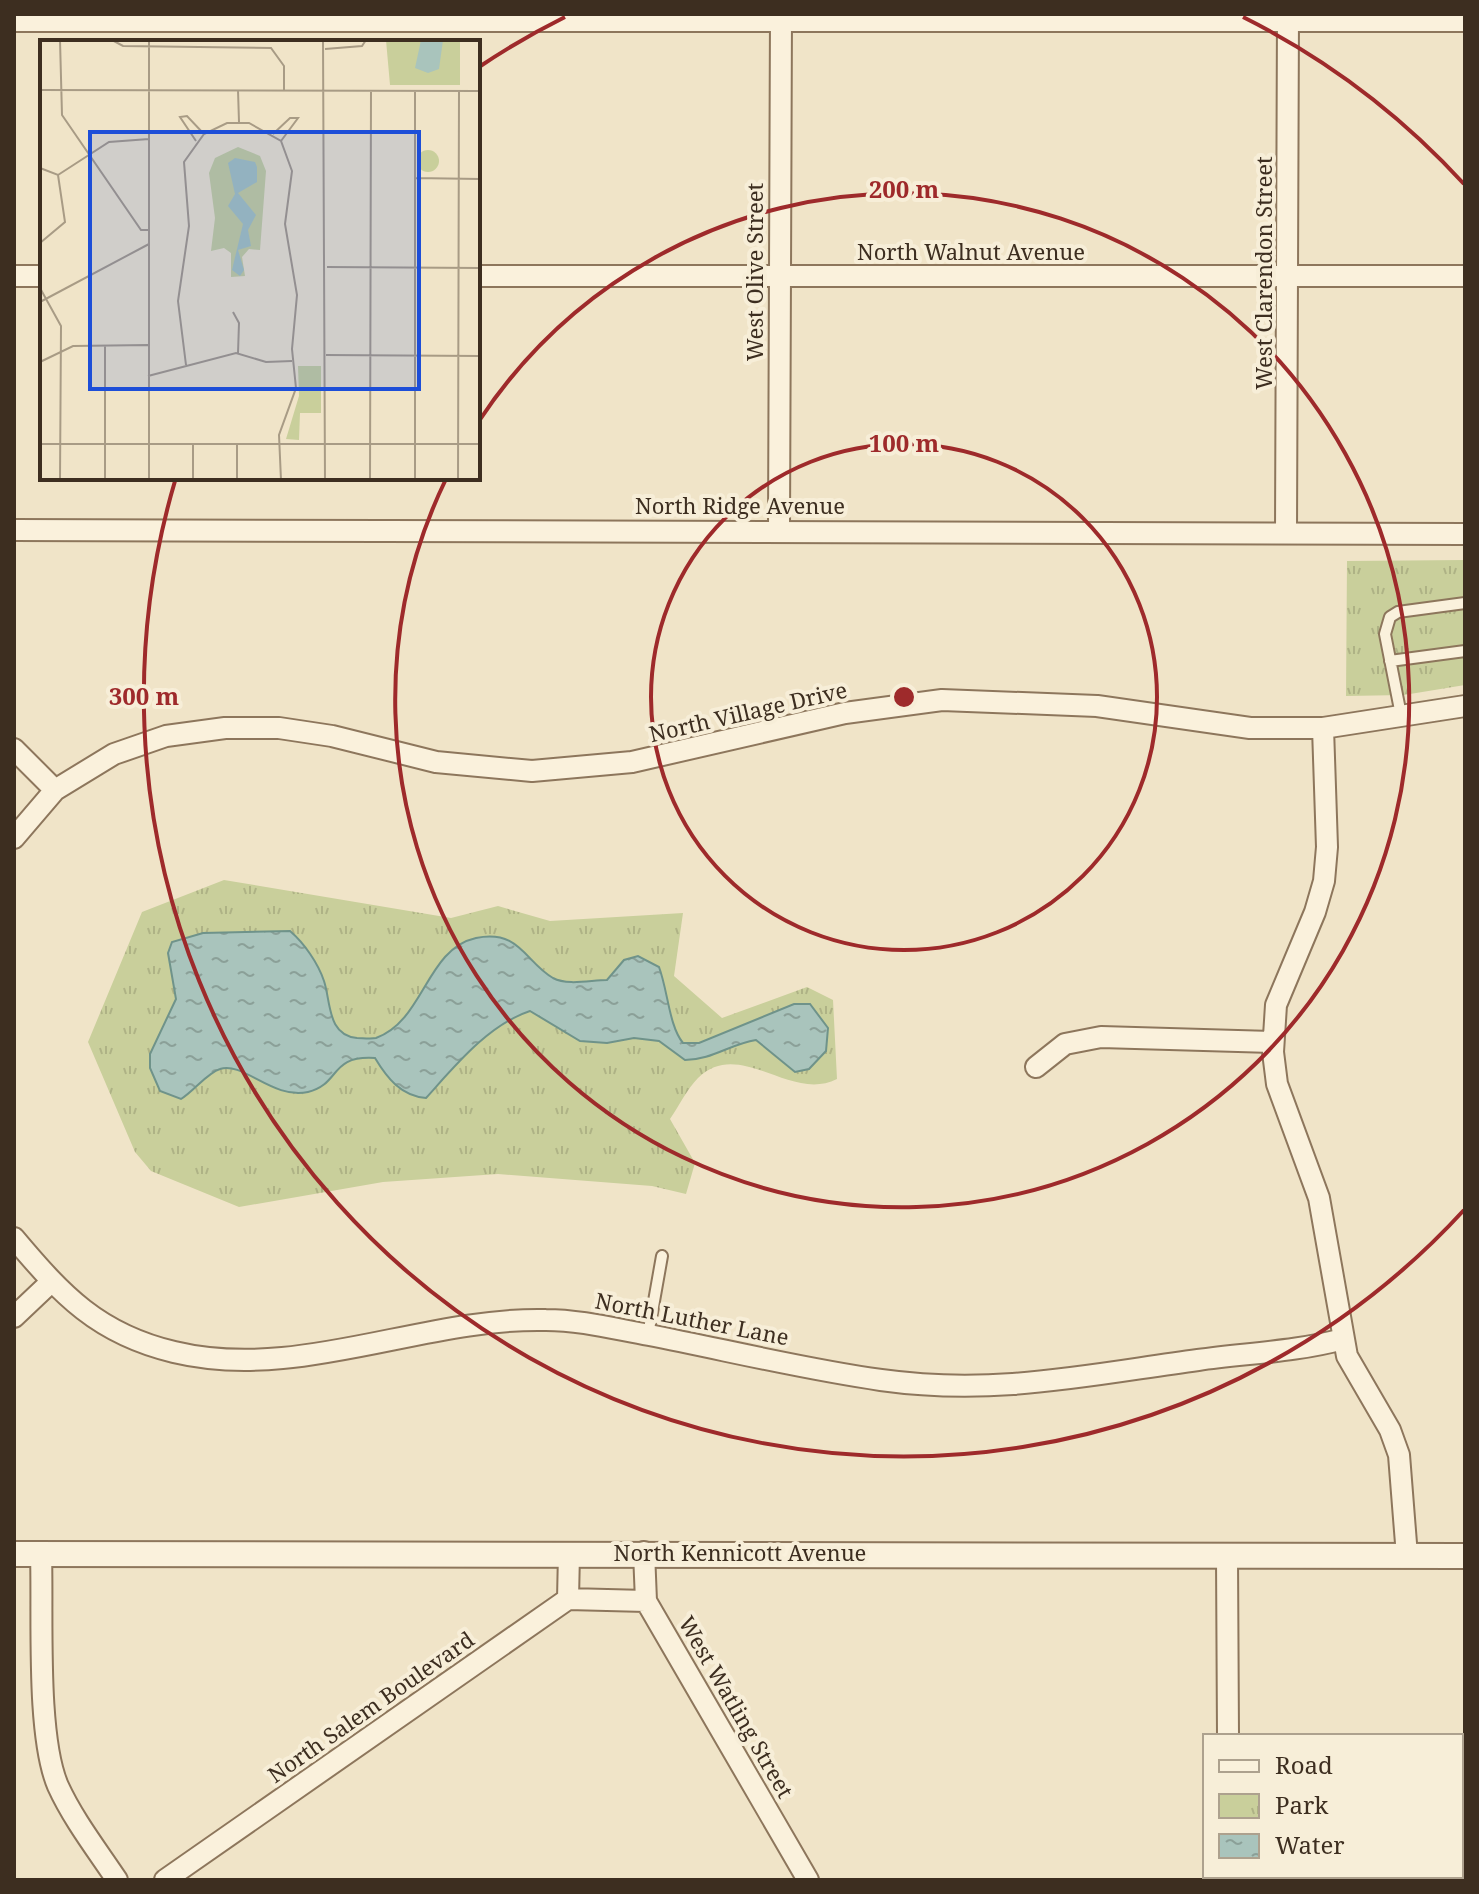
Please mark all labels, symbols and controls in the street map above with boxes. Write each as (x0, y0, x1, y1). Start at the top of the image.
inset map (40, 40, 480, 480)
street label: West Clarendon Street (1248, 156, 1278, 390)
text: 200 m (869, 172, 940, 205)
street label: West Olive Street (739, 182, 769, 361)
street label: North Walnut Avenue (857, 236, 1085, 266)
text: 100 m (869, 426, 940, 459)
street label: North Ridge Avenue (635, 490, 845, 520)
street label: North Village Drive (646, 674, 850, 748)
text: 300 m (109, 679, 180, 712)
centre of rings (890, 683, 918, 711)
street label: North Luther Lane (593, 1285, 792, 1351)
street label: North Kennicott Avenue (614, 1537, 866, 1567)
street label: West Watling Street (673, 1610, 801, 1803)
street label: North Salem Boulevard (261, 1623, 480, 1789)
legend (1203, 1734, 1463, 1878)
text: Road (1275, 1748, 1333, 1781)
text: Park (1275, 1788, 1329, 1821)
text: Water (1275, 1828, 1345, 1861)

